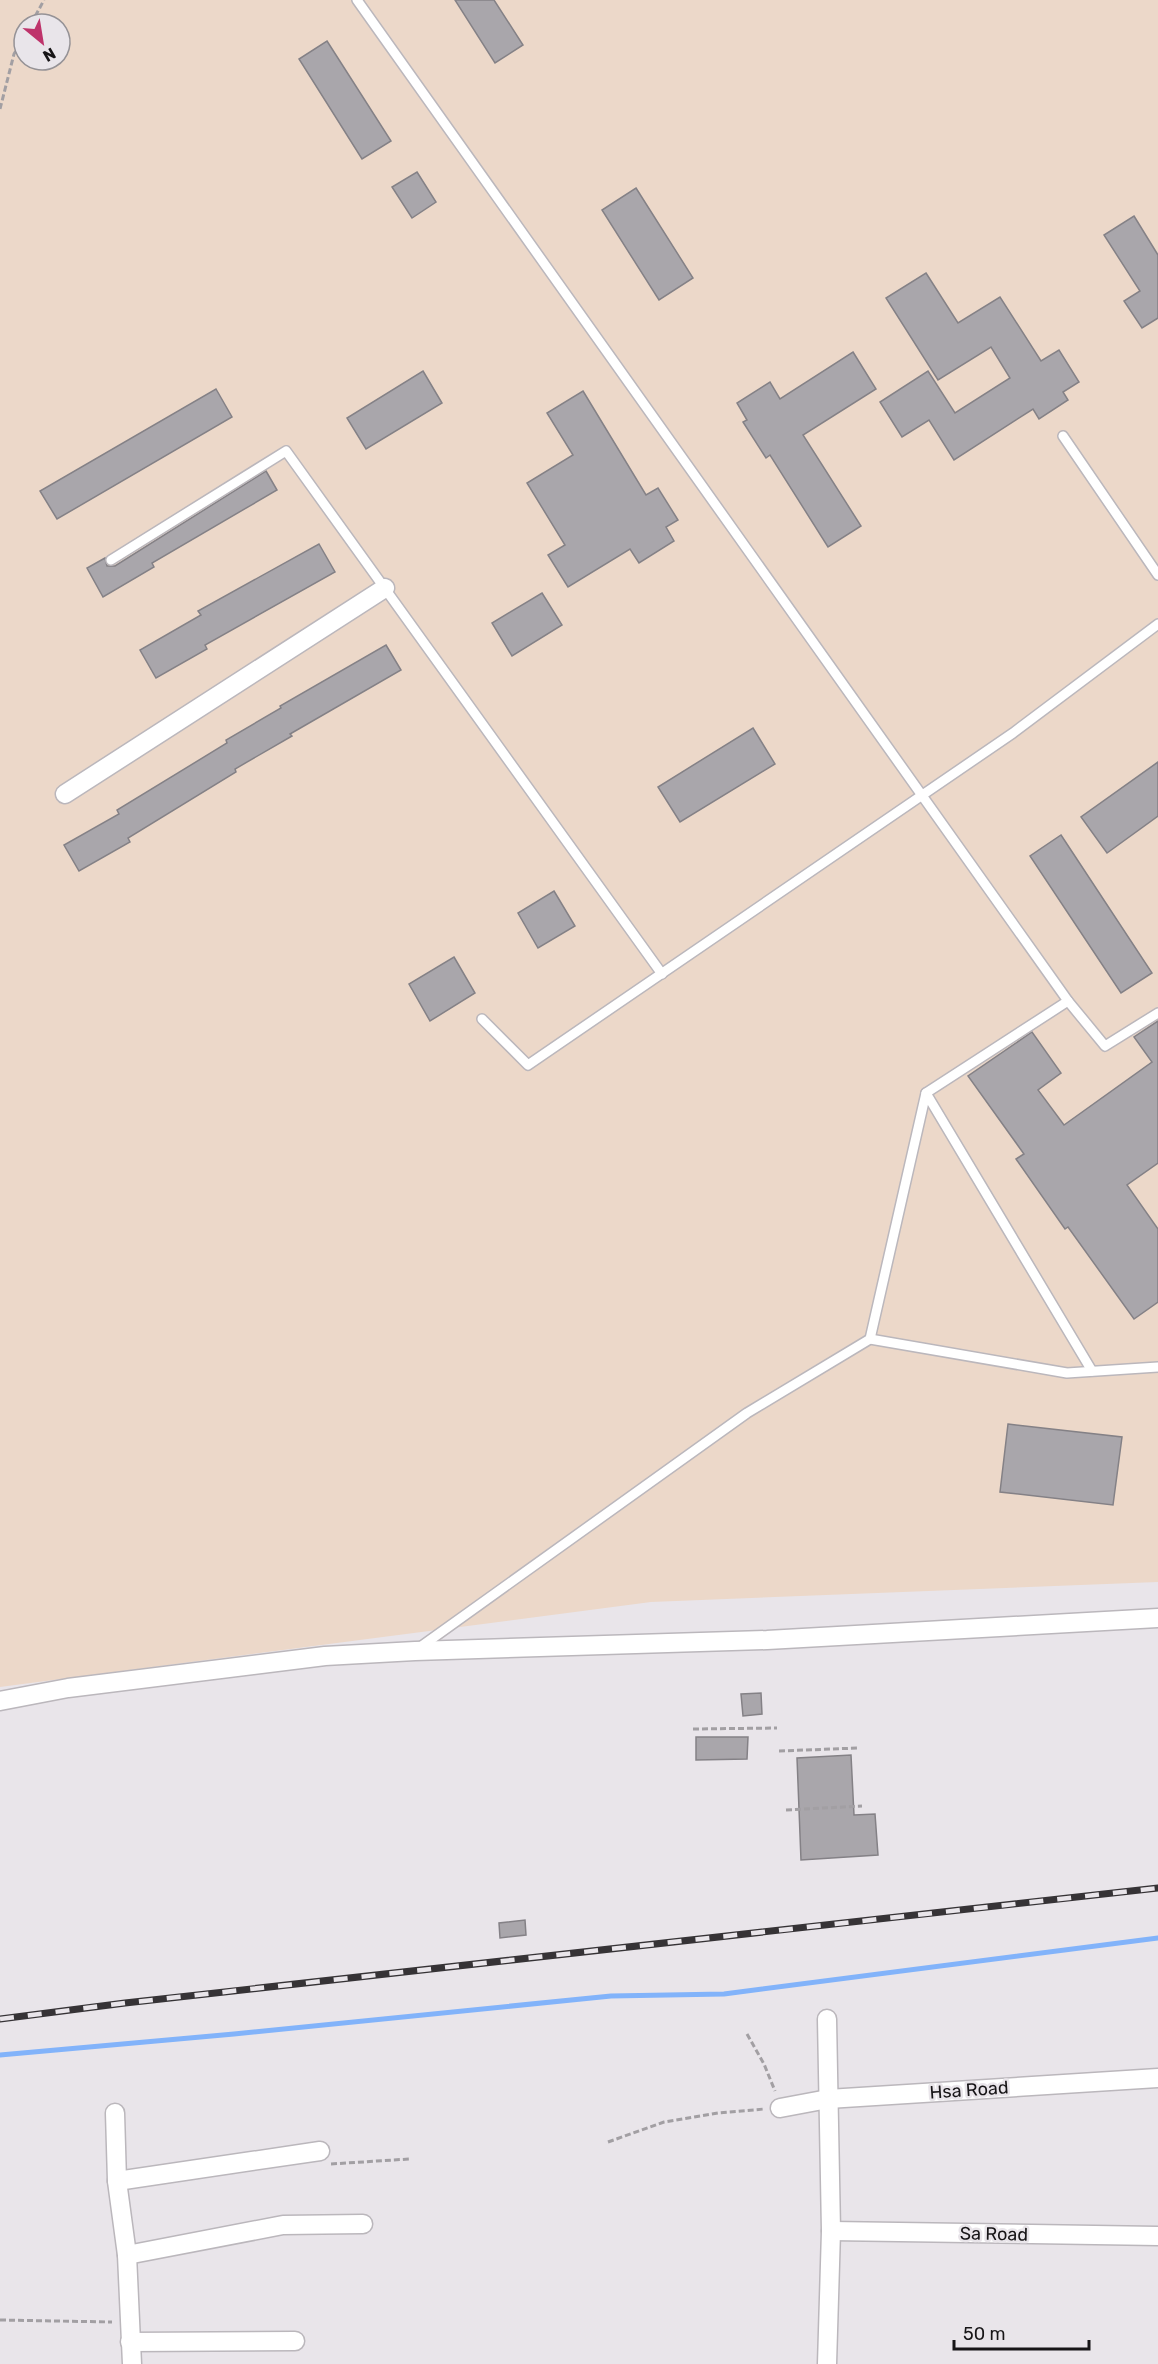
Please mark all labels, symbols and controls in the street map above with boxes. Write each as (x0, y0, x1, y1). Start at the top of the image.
north arrow (12, 12, 72, 72)
text: N (40, 43, 59, 66)
street label: Hsa Road (929, 2076, 1009, 2104)
street label: Sa Road (960, 2222, 1028, 2246)
scale bar (954, 2313, 1089, 2351)
text: 50 m (963, 2323, 1006, 2345)

